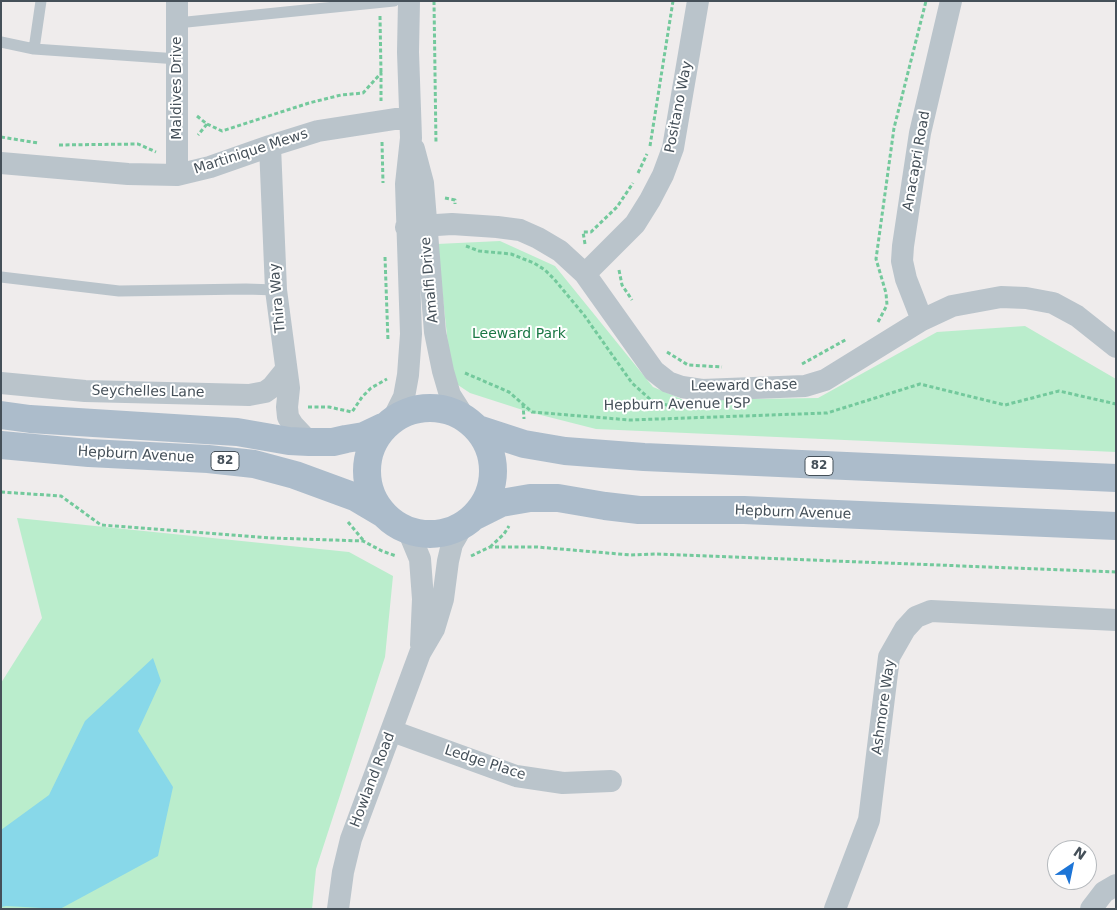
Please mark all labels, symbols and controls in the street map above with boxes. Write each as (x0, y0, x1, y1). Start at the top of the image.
street label: Maldives Drive (169, 36, 185, 140)
street label: Positano Way (662, 60, 696, 154)
street label: Anacapri Road (900, 110, 934, 212)
street label: Martinique Mews (192, 126, 310, 178)
street label: Amalfi Drive (418, 236, 442, 324)
street label: Thira Way (267, 262, 289, 334)
park label: Leeward Park (472, 326, 566, 342)
street label: Leeward Chase (690, 377, 798, 395)
street label: Seychelles Lane (91, 383, 205, 401)
street label: Hepburn Avenue PSP (603, 395, 751, 415)
street label: Hepburn Avenue (77, 444, 195, 466)
road number: 82 (211, 452, 239, 471)
road number: 82 (805, 456, 833, 476)
street label: Hepburn Avenue (734, 503, 852, 523)
street label: Ashmore Way (869, 658, 899, 756)
street label: Howland Road (347, 730, 399, 830)
street label: Ledge Place (442, 742, 528, 784)
north arrow (1047, 840, 1097, 890)
text: N (1070, 843, 1089, 863)

